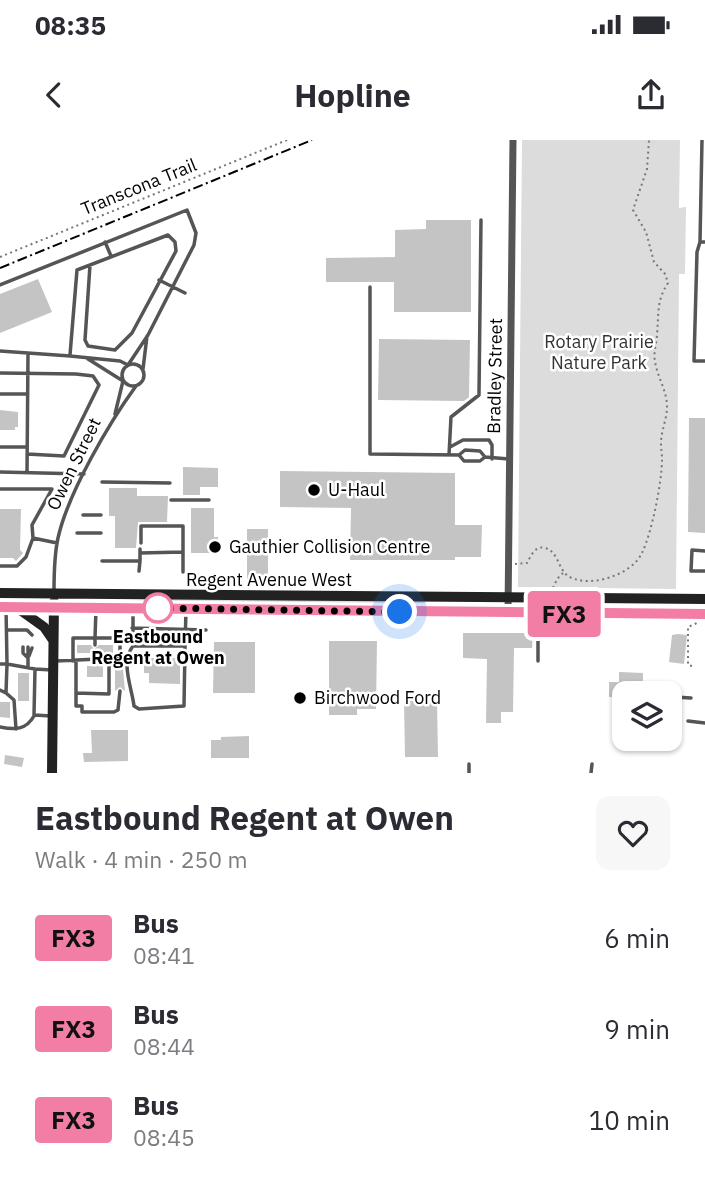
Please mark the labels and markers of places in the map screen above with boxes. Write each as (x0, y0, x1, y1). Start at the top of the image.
place label: U-Haul (328, 478, 385, 501)
marker: U-Haul (306, 482, 322, 498)
place label: Gauthier Collision Centre (229, 535, 431, 558)
marker: Gauthier Collision Centre (207, 539, 223, 555)
marker: Eastbound Regent at Owen (143, 593, 173, 623)
place label: Eastbound Regent at Owen (91, 625, 225, 669)
place label: Birchwood Ford (314, 686, 441, 709)
marker: Birchwood Ford (292, 690, 308, 706)

